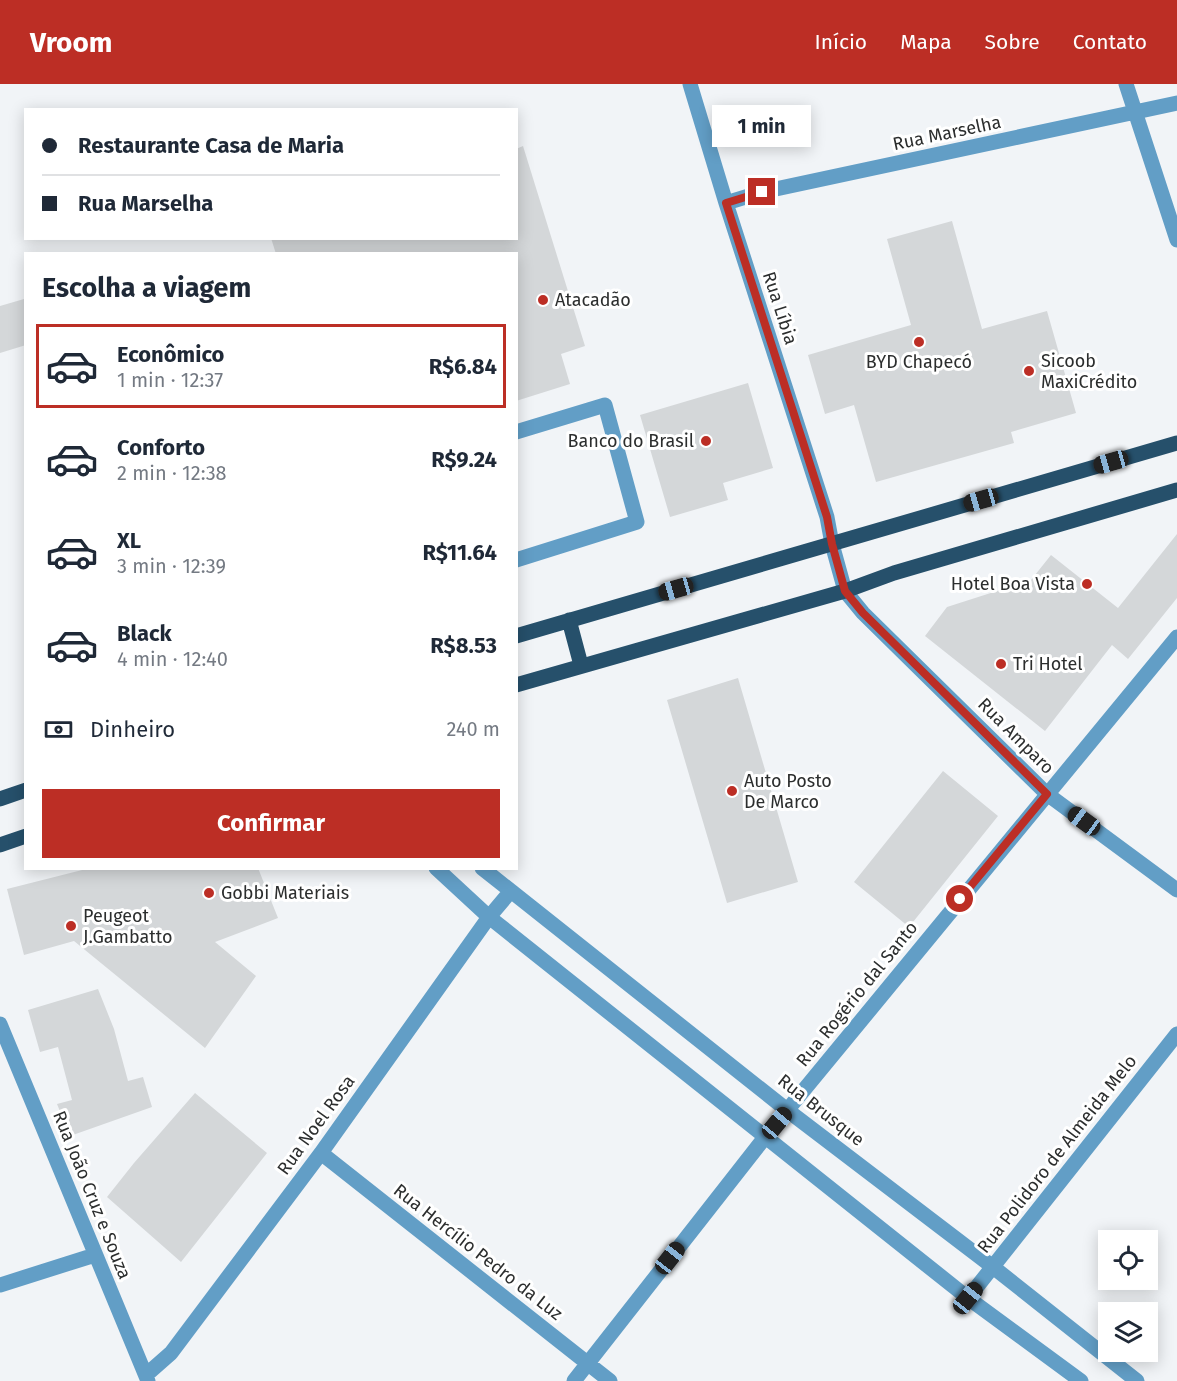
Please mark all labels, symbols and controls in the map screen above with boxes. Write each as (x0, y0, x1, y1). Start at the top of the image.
text: Vroom (30, 26, 112, 59)
text: Início (814, 29, 867, 55)
text: Mapa (900, 29, 952, 55)
text: Sobre (985, 29, 1040, 55)
text: Contato (1073, 29, 1147, 55)
callout: 1 min (712, 105, 812, 147)
street label: Rua Marselha (891, 111, 1003, 155)
text: 1 min (737, 114, 786, 138)
text: Restaurante Casa de Maria (78, 132, 344, 159)
route end (748, 178, 775, 205)
text: Rua Marselha (78, 190, 213, 217)
street label: Rua Líbia (758, 269, 802, 347)
text: Escolha a viagem (42, 272, 251, 304)
place label: Atacadão (555, 289, 631, 311)
marker: Atacadão (536, 293, 550, 307)
marker: BYD Chapecó (912, 335, 926, 349)
icon: car (45, 339, 99, 393)
text: Econômico (117, 341, 224, 368)
place label: Sicoob MaxiCrédito (1041, 350, 1137, 393)
place label: BYD Chapecó (866, 351, 972, 373)
text: R$6.84 (429, 353, 497, 380)
marker: Sicoob MaxiCrédito (1022, 364, 1036, 378)
text: 1 min · 12:37 (117, 368, 223, 392)
place label: Banco do Brasil (568, 430, 694, 452)
icon: car (45, 432, 99, 486)
text: Conforto (117, 434, 205, 461)
marker: Banco do Brasil (699, 434, 713, 448)
text: R$9.24 (431, 446, 497, 473)
car (1091, 448, 1131, 476)
text: 2 min · 12:38 (117, 461, 227, 485)
car (961, 486, 1001, 514)
icon: car (45, 525, 99, 579)
text: XL (117, 527, 141, 554)
text: R$11.64 (422, 539, 497, 566)
text: 3 min · 12:39 (117, 554, 226, 578)
place label: Hotel Boa Vista (951, 573, 1075, 595)
car (656, 575, 696, 603)
marker: Hotel Boa Vista (1080, 577, 1094, 591)
icon: car (45, 618, 99, 672)
text: Black (117, 620, 172, 647)
text: R$8.53 (430, 632, 497, 659)
text: 4 min · 12:40 (117, 647, 228, 671)
place label: Tri Hotel (1013, 653, 1083, 675)
marker: Tri Hotel (994, 657, 1008, 671)
street label: Rua Amparo (973, 693, 1059, 779)
icon: cash (42, 713, 75, 746)
text: Dinheiro (90, 716, 175, 743)
text: 240 m (446, 717, 500, 741)
place label: Auto Posto De Marco (744, 770, 832, 813)
marker: Auto Posto De Marco (725, 784, 739, 798)
button: Confirmar (42, 789, 500, 858)
car (1064, 803, 1104, 839)
place label: Gobbi Materiais (221, 882, 349, 904)
route start (946, 885, 973, 912)
marker: Gobbi Materiais (202, 886, 216, 900)
place label: Peugeot J.Gambatto (83, 905, 173, 948)
street label: Rua Rogério dal Santo (792, 917, 922, 1071)
marker: Peugeot J.Gambatto (64, 919, 78, 933)
street label: Rua Polidoro de Almeida Melo (973, 1050, 1141, 1258)
street label: Rua Brusque (773, 1069, 869, 1151)
street label: Rua Noel Rosa (272, 1071, 360, 1179)
car (759, 1103, 795, 1143)
street label: Rua João Cruz e Souza (48, 1108, 136, 1282)
street label: Rua Hercílio Pedro da Luz (389, 1179, 567, 1325)
map controls (1098, 1230, 1158, 1362)
button: locate (1098, 1230, 1158, 1290)
car (652, 1238, 688, 1278)
car (950, 1278, 986, 1318)
button: layers (1098, 1302, 1158, 1362)

